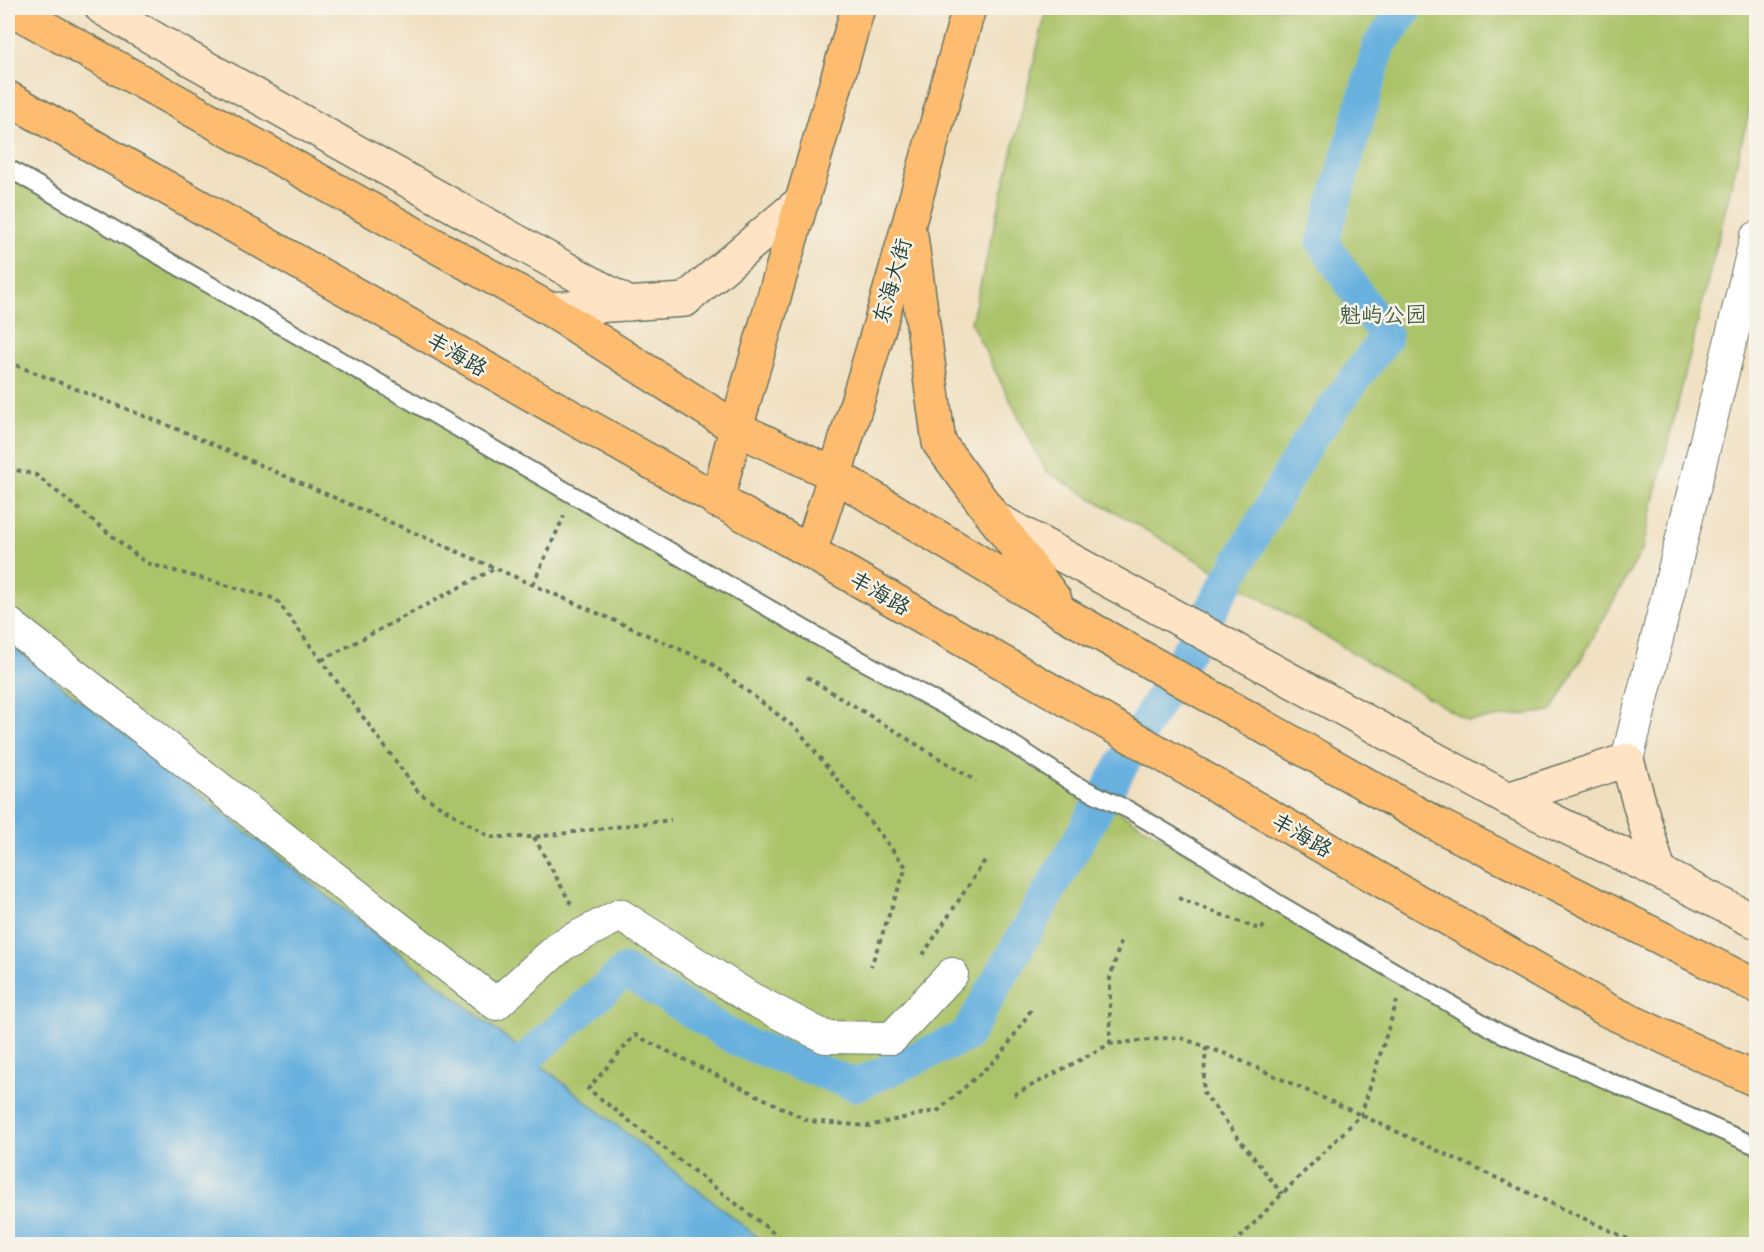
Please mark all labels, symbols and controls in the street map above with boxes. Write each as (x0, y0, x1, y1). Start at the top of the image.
street label: 东海大街 (867, 235, 917, 327)
park label: 魁屿公园 (1339, 301, 1427, 328)
street label: 丰海路 (422, 326, 492, 382)
street label: 丰海路 (845, 565, 915, 621)
street label: 丰海路 (1267, 807, 1337, 863)

